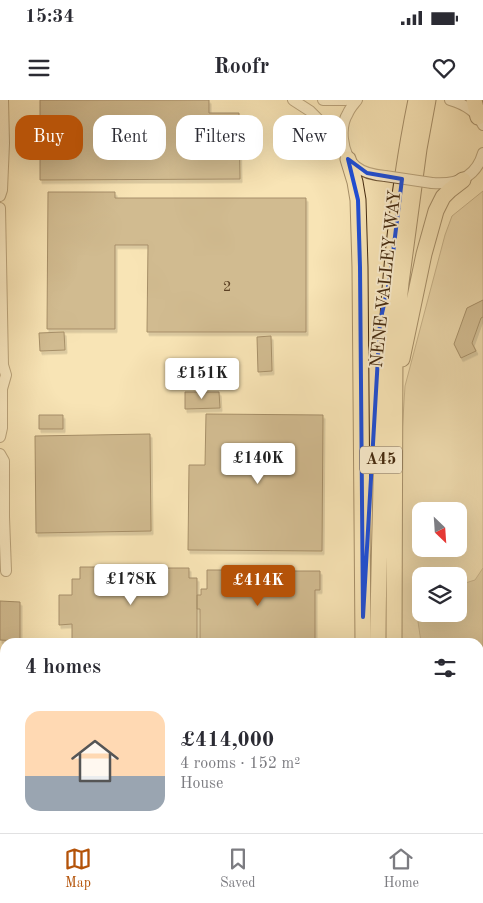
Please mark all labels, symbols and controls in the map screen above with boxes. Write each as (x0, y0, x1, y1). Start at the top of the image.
text: 15:34 (25, 8, 74, 27)
icon: menu (25, 54, 53, 82)
icon: heart (430, 54, 458, 82)
text: Roofr (214, 56, 269, 78)
chip: Buy (15, 115, 83, 160)
chip: Rent (93, 115, 166, 160)
chip: Filters (176, 115, 263, 160)
chip: New (273, 115, 346, 160)
street label: NENE VALLEY WAY (368, 189, 404, 369)
house number: 2 (223, 280, 231, 295)
pin: £151K (167, 358, 237, 400)
text: £151K (176, 366, 228, 382)
pin: £140K (223, 442, 293, 485)
road number: A45 (360, 446, 402, 474)
text: £140K (232, 451, 284, 467)
north arrow (412, 502, 468, 558)
map controls (412, 502, 467, 622)
pin: £178K (96, 564, 166, 606)
pin: £414K (223, 564, 293, 607)
button: layers (412, 567, 467, 622)
text: £178K (105, 572, 157, 588)
text: £414K (232, 573, 284, 589)
icon: filters (431, 654, 459, 682)
text: 4 homes (25, 657, 101, 678)
text: £414,000 (180, 730, 274, 751)
icon: home (65, 731, 125, 791)
text: 4 rooms · 152 m² (180, 756, 300, 772)
text: House (180, 776, 223, 792)
tab: Map (64, 845, 92, 892)
tab: Saved (220, 845, 256, 892)
tab: Home (383, 845, 419, 892)

